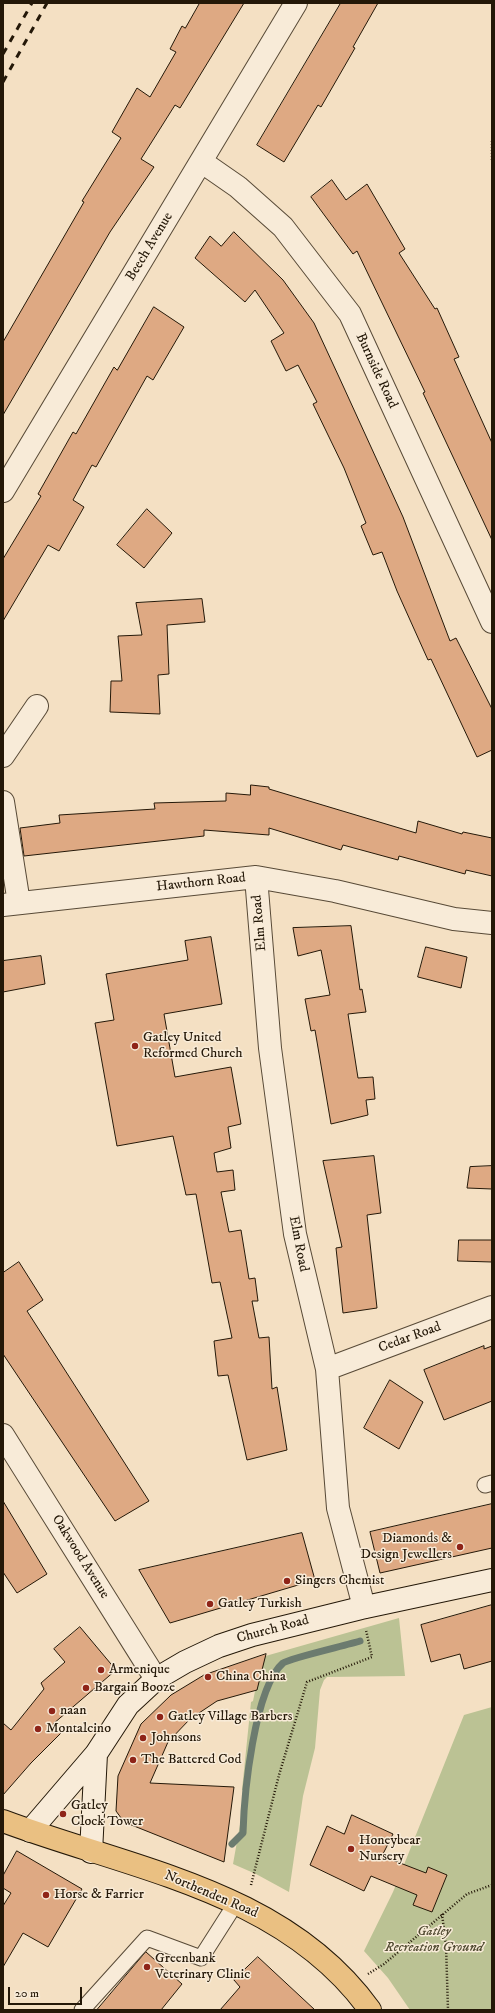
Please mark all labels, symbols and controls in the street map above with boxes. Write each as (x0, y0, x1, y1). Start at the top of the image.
street label: Beech Avenue (123, 210, 177, 284)
street label: Burnside Road (351, 331, 401, 411)
street label: Hawthorn Road (156, 870, 246, 896)
street label: Elm Road (249, 894, 271, 952)
place label: Gatley United Reformed Church (143, 1030, 243, 1062)
marker: Gatley United Reformed Church (130, 1041, 140, 1051)
street label: Elm Road (284, 1215, 312, 1273)
street label: Cedar Road (376, 1319, 444, 1357)
street label: Oakwood Avenue (48, 1512, 112, 1602)
place label: Diamonds & Design Jewellers (360, 1531, 452, 1564)
marker: Diamonds & Design Jewellers (455, 1542, 465, 1552)
place label: Singers Chemist (295, 1573, 384, 1589)
marker: Singers Chemist (282, 1576, 292, 1586)
place label: Gatley Turkish (218, 1596, 302, 1612)
marker: Gatley Turkish (205, 1599, 215, 1609)
street label: Church Road (235, 1612, 311, 1648)
place label: Armenique (109, 1662, 170, 1678)
marker: Armenique (96, 1665, 106, 1675)
place label: China China (216, 1669, 286, 1685)
marker: China China (203, 1672, 213, 1682)
place label: Bargain Booze (94, 1680, 175, 1696)
marker: Bargain Booze (81, 1683, 91, 1693)
place label: naan (60, 1703, 87, 1719)
marker: naan (47, 1706, 57, 1716)
place label: Gatley Village Barbers (168, 1709, 292, 1725)
marker: Gatley Village Barbers (155, 1712, 165, 1722)
place label: Montalcino (46, 1721, 111, 1737)
marker: Montalcino (33, 1724, 43, 1734)
place label: Johnsons (151, 1730, 201, 1746)
marker: Johnsons (138, 1733, 148, 1743)
place label: The Battered Cod (141, 1752, 241, 1768)
marker: The Battered Cod (128, 1755, 138, 1765)
place label: Gatley Clock Tower (71, 1798, 143, 1830)
marker: Gatley Clock Tower (58, 1809, 68, 1819)
place label: Honeybear Nursery (359, 1833, 421, 1866)
marker: Honeybear Nursery (346, 1844, 356, 1854)
street label: Northenden Road (162, 1868, 260, 1922)
place label: Horse & Farrier (54, 1887, 144, 1903)
marker: Horse & Farrier (41, 1890, 51, 1900)
park label: Gatley Recreation Ground (385, 1924, 483, 1956)
place label: Greenbank Veterinary Clinic (155, 1951, 250, 1984)
marker: Greenbank Veterinary Clinic (142, 1962, 152, 1972)
scale bar (10, 1979, 84, 2005)
text: 20 m (15, 1986, 39, 2001)

